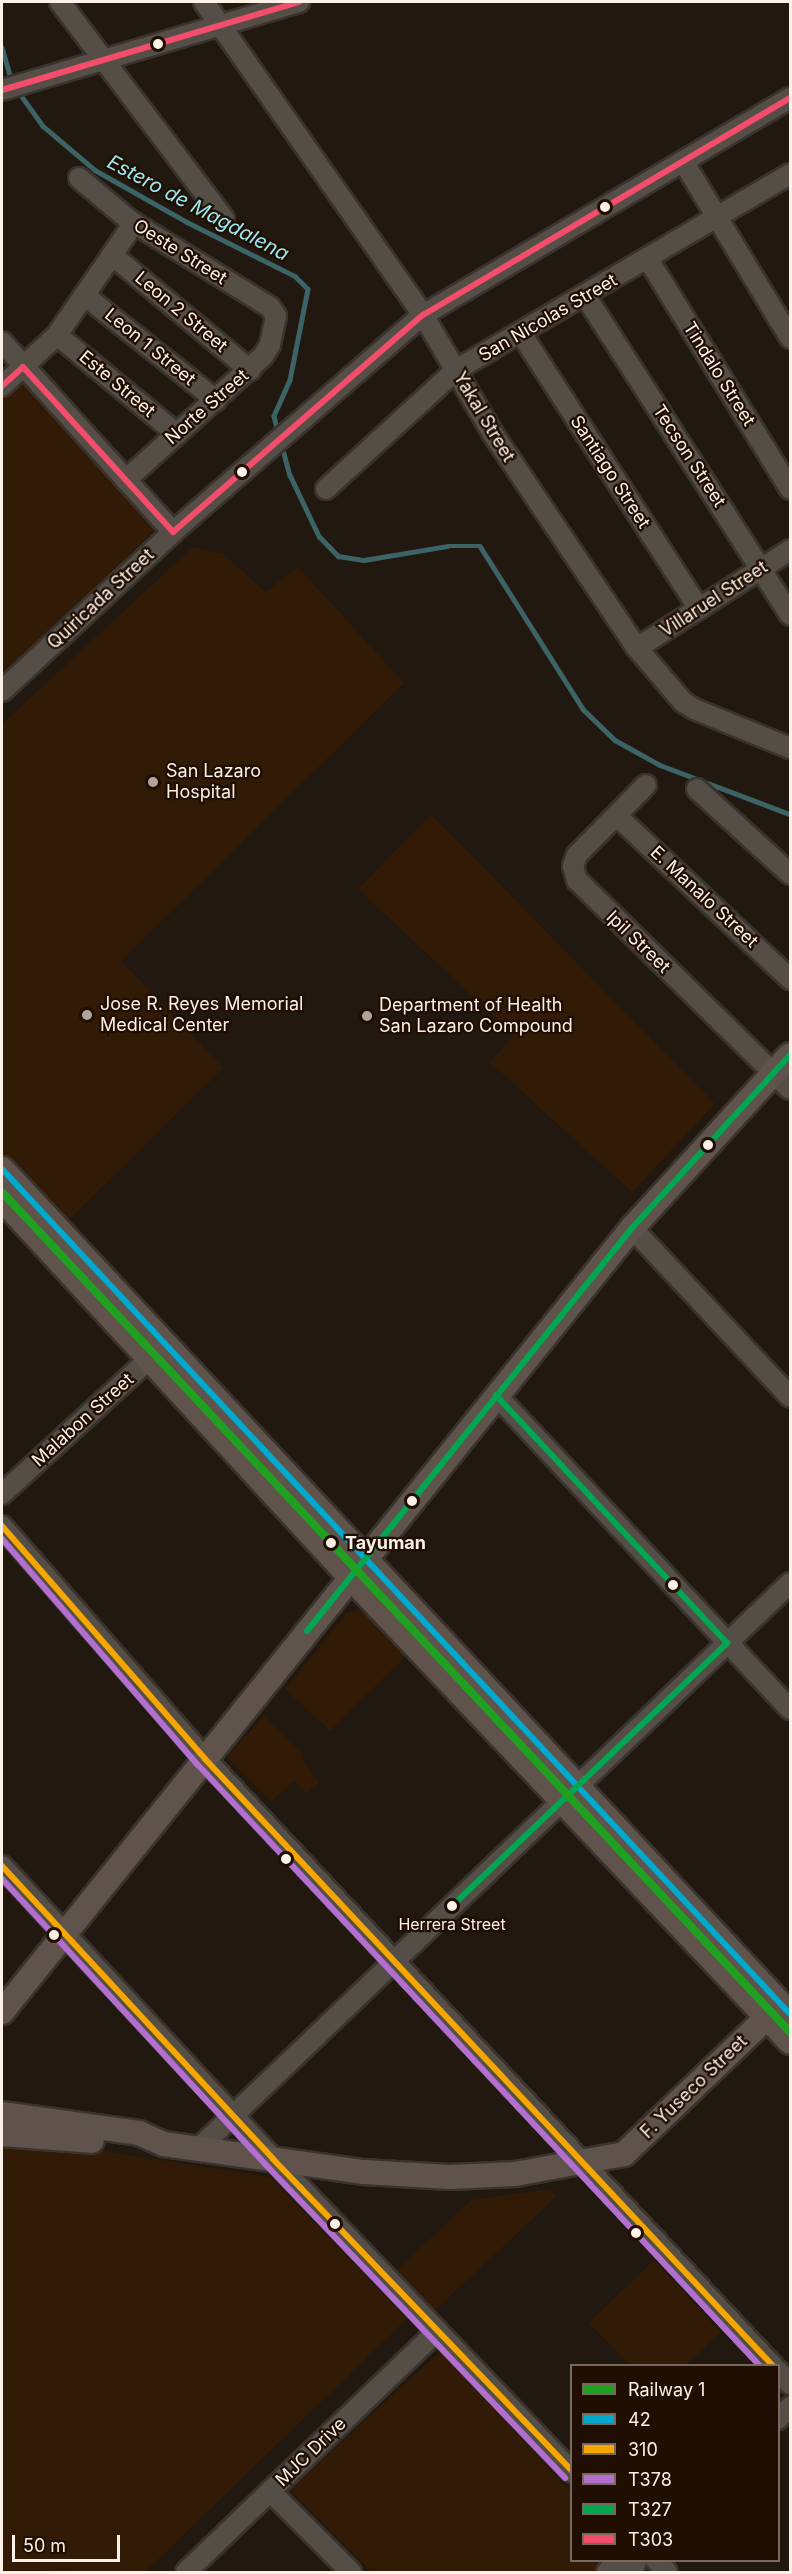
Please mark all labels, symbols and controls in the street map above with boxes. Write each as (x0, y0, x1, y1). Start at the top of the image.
unlabelled marker (152, 38, 164, 50)
water label: Estero de Magdalena (103, 150, 293, 266)
unlabelled marker (599, 201, 611, 213)
street label: Oeste Street (129, 215, 231, 289)
street label: Leon 2 Street (130, 267, 232, 357)
street label: San Nicolas Street (475, 270, 621, 366)
street label: Leon 1 Street (100, 304, 200, 390)
street label: Tindalo Street (678, 318, 760, 430)
street label: Este Street (75, 346, 159, 422)
street label: Norte Street (161, 365, 253, 449)
street label: Yakal Street (449, 368, 519, 466)
street label: Tecson Street (648, 401, 730, 511)
street label: Santiago Street (565, 411, 655, 533)
unlabelled marker (236, 466, 248, 478)
street label: Quiricada Street (43, 544, 159, 654)
street label: Villaruel Street (656, 556, 772, 642)
place label: San Lazaro Hospital (166, 761, 261, 804)
marker: San Lazaro Hospital (144, 773, 162, 791)
street label: E. Manalo Street (646, 842, 762, 952)
street label: Ipil Street (602, 906, 674, 978)
place label: Jose R. Reyes Memorial Medical Center (100, 994, 303, 1036)
place label: Department of Health San Lazaro Compound (379, 995, 573, 1038)
marker: Jose R. Reyes Memorial Medical Center (78, 1006, 96, 1024)
marker: Department of Health San Lazaro Compound (360, 1009, 374, 1023)
unlabelled marker (702, 1139, 714, 1151)
street label: Malabon Street (28, 1369, 138, 1471)
unlabelled marker (406, 1495, 418, 1507)
place label: Tayuman (345, 1532, 426, 1554)
marker: Tayuman (322, 1534, 340, 1552)
unlabelled marker (667, 1579, 679, 1591)
unlabelled marker (280, 1853, 292, 1865)
marker: Herrera Street (446, 1900, 458, 1912)
place label: Herrera Street (398, 1914, 506, 1934)
unlabelled marker (48, 1929, 60, 1941)
street label: F. Yuseco Street (636, 2031, 752, 2143)
unlabelled marker (329, 2218, 341, 2230)
unlabelled marker (630, 2227, 642, 2239)
legend (570, 2364, 780, 2562)
text: Railway 1 (628, 2379, 705, 2400)
text: 42 (628, 2409, 651, 2430)
street label: MJC Drive (271, 2413, 351, 2491)
text: 310 (628, 2439, 658, 2460)
text: T378 (628, 2469, 672, 2490)
text: T327 (628, 2499, 672, 2520)
scale bar (15, 2523, 123, 2561)
text: T303 (628, 2529, 673, 2550)
text: 50 m (23, 2535, 66, 2556)

